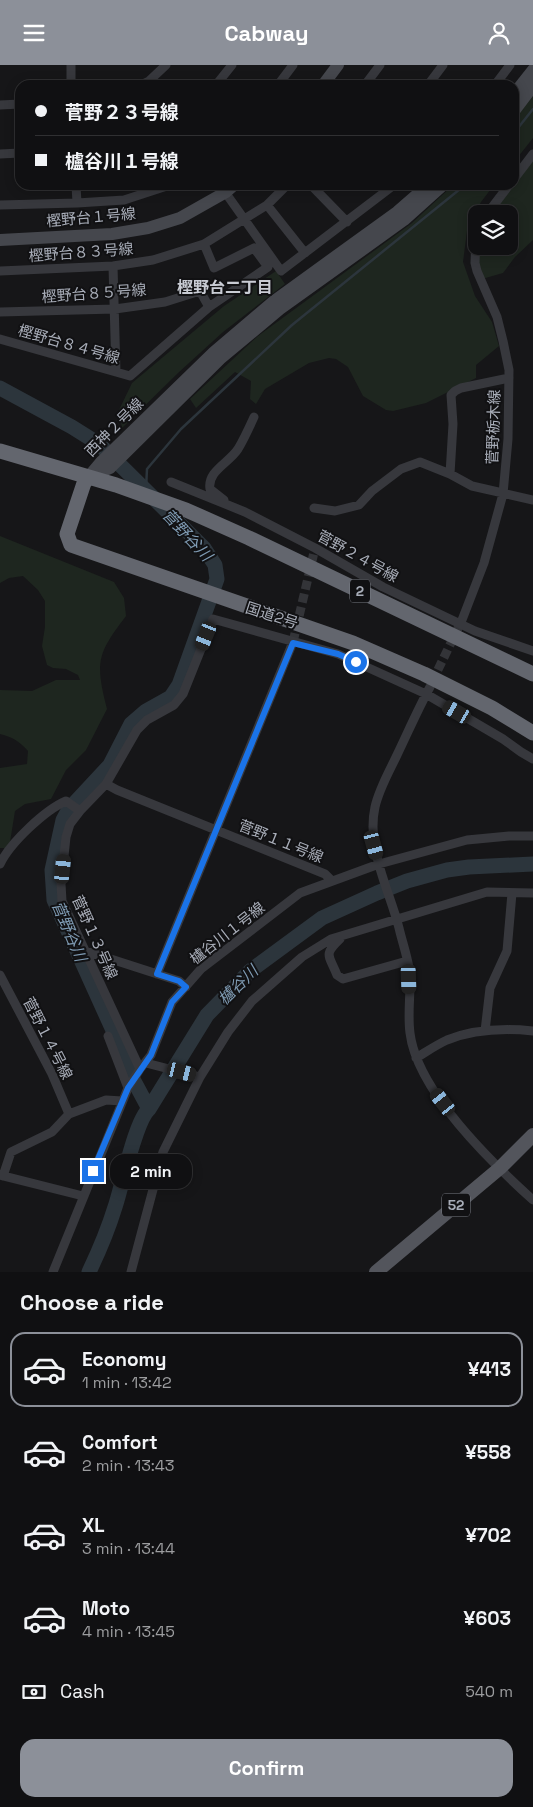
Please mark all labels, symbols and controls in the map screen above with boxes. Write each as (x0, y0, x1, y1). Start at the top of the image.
icon: menu (20, 19, 48, 47)
text: Cabway (224, 19, 309, 47)
icon: person (485, 19, 513, 47)
text: 菅野２３号線 (65, 100, 179, 125)
text: 櫨谷川１号線 (65, 149, 179, 174)
street label: 樫野台１号線 (45, 204, 137, 230)
map controls (468, 205, 518, 255)
button: layers (468, 205, 518, 255)
street label: 樫野台８３号線 (28, 239, 134, 265)
district label: 樫野台二丁目 (177, 277, 273, 298)
street label: 樫野台８５号線 (41, 280, 147, 306)
street label: 樫野台８４号線 (16, 320, 122, 368)
street label: 菅野栃木線 (482, 389, 504, 465)
street label: 西神２号線 (81, 394, 147, 460)
water label: 菅野谷川 (157, 504, 218, 567)
street label: 菅野２４号線 (314, 526, 402, 586)
road number: 2 (350, 579, 370, 603)
street label: 国道2号 (243, 598, 301, 632)
car (193, 619, 218, 653)
route start (345, 651, 367, 673)
car (440, 698, 473, 726)
street label: 菅野１１号線 (236, 815, 326, 867)
car (362, 829, 385, 861)
car (53, 853, 72, 885)
street label: 菅野１３号線 (68, 892, 122, 982)
water label: 菅野谷川 (47, 897, 92, 966)
street label: 櫨谷川１号線 (186, 898, 268, 968)
water label: 櫨谷川 (213, 959, 264, 1009)
car (400, 964, 417, 994)
street label: 菅野１４号線 (19, 994, 77, 1082)
car (165, 1061, 198, 1083)
car (427, 1086, 458, 1118)
callout: 2 min (110, 1153, 193, 1189)
route end (82, 1160, 104, 1182)
text: 2 min (130, 1161, 172, 1182)
road number: 52 (442, 1193, 470, 1217)
text: Choose a ride (20, 1288, 164, 1316)
icon: car (22, 1347, 67, 1392)
text: Economy (82, 1347, 166, 1372)
text: ¥413 (468, 1357, 511, 1382)
text: 1 min · 13:42 (82, 1372, 172, 1393)
icon: car (22, 1430, 67, 1475)
text: Comfort (82, 1430, 158, 1455)
text: ¥558 (465, 1440, 511, 1465)
text: 2 min · 13:43 (82, 1455, 175, 1476)
icon: car (22, 1513, 67, 1558)
text: XL (82, 1513, 105, 1538)
text: ¥702 (465, 1523, 511, 1548)
text: 3 min · 13:44 (82, 1538, 175, 1559)
icon: car (22, 1596, 67, 1641)
text: Moto (82, 1596, 130, 1621)
text: ¥603 (464, 1606, 511, 1631)
text: 4 min · 13:45 (82, 1621, 175, 1642)
icon: cash (20, 1678, 48, 1706)
text: Cash (60, 1679, 105, 1704)
text: 540 m (465, 1681, 513, 1702)
button: Confirm (20, 1739, 513, 1797)

